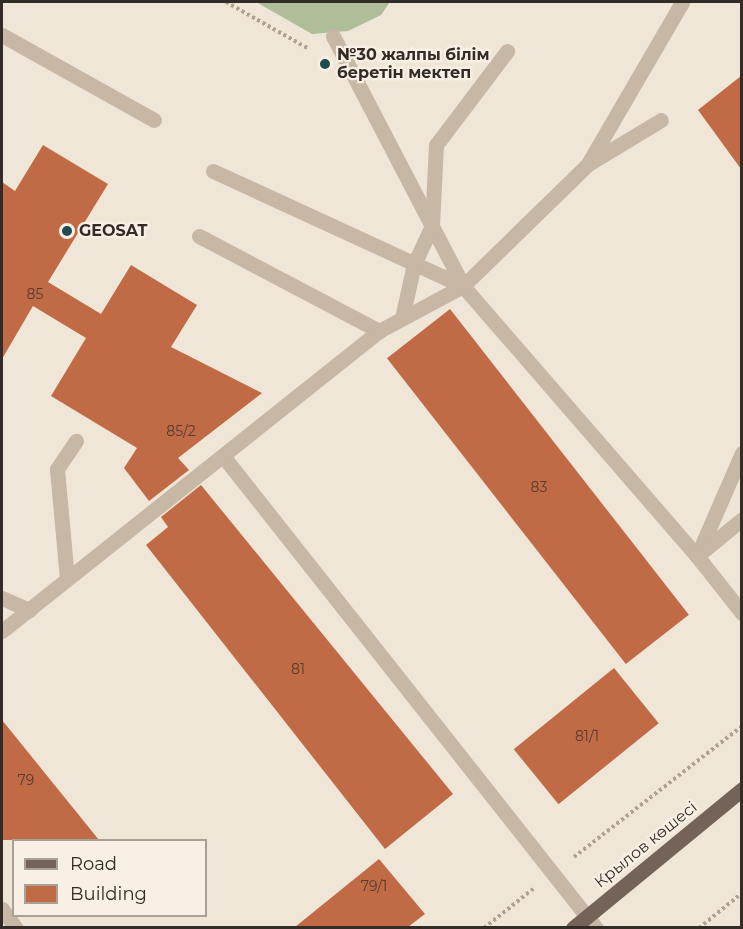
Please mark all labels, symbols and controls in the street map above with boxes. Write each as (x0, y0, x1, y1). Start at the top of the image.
place label: №30 жалпы білім беретін мектеп (337, 45, 490, 83)
marker: №30 жалпы білім беретін мектеп (318, 57, 332, 71)
place label: GEOSAT (79, 221, 147, 241)
marker: GEOSAT (60, 224, 74, 238)
house number: 85 (27, 286, 43, 302)
house number: 85/2 (166, 423, 196, 439)
house number: 83 (531, 479, 547, 495)
house number: 81 (291, 661, 305, 677)
house number: 81/1 (575, 728, 599, 744)
house number: 79 (18, 772, 34, 788)
street label: Крылов көшесі (591, 798, 701, 892)
legend (12, 839, 207, 917)
text: Road (70, 853, 117, 875)
house number: 79/1 (361, 878, 387, 894)
text: Building (70, 883, 147, 905)

